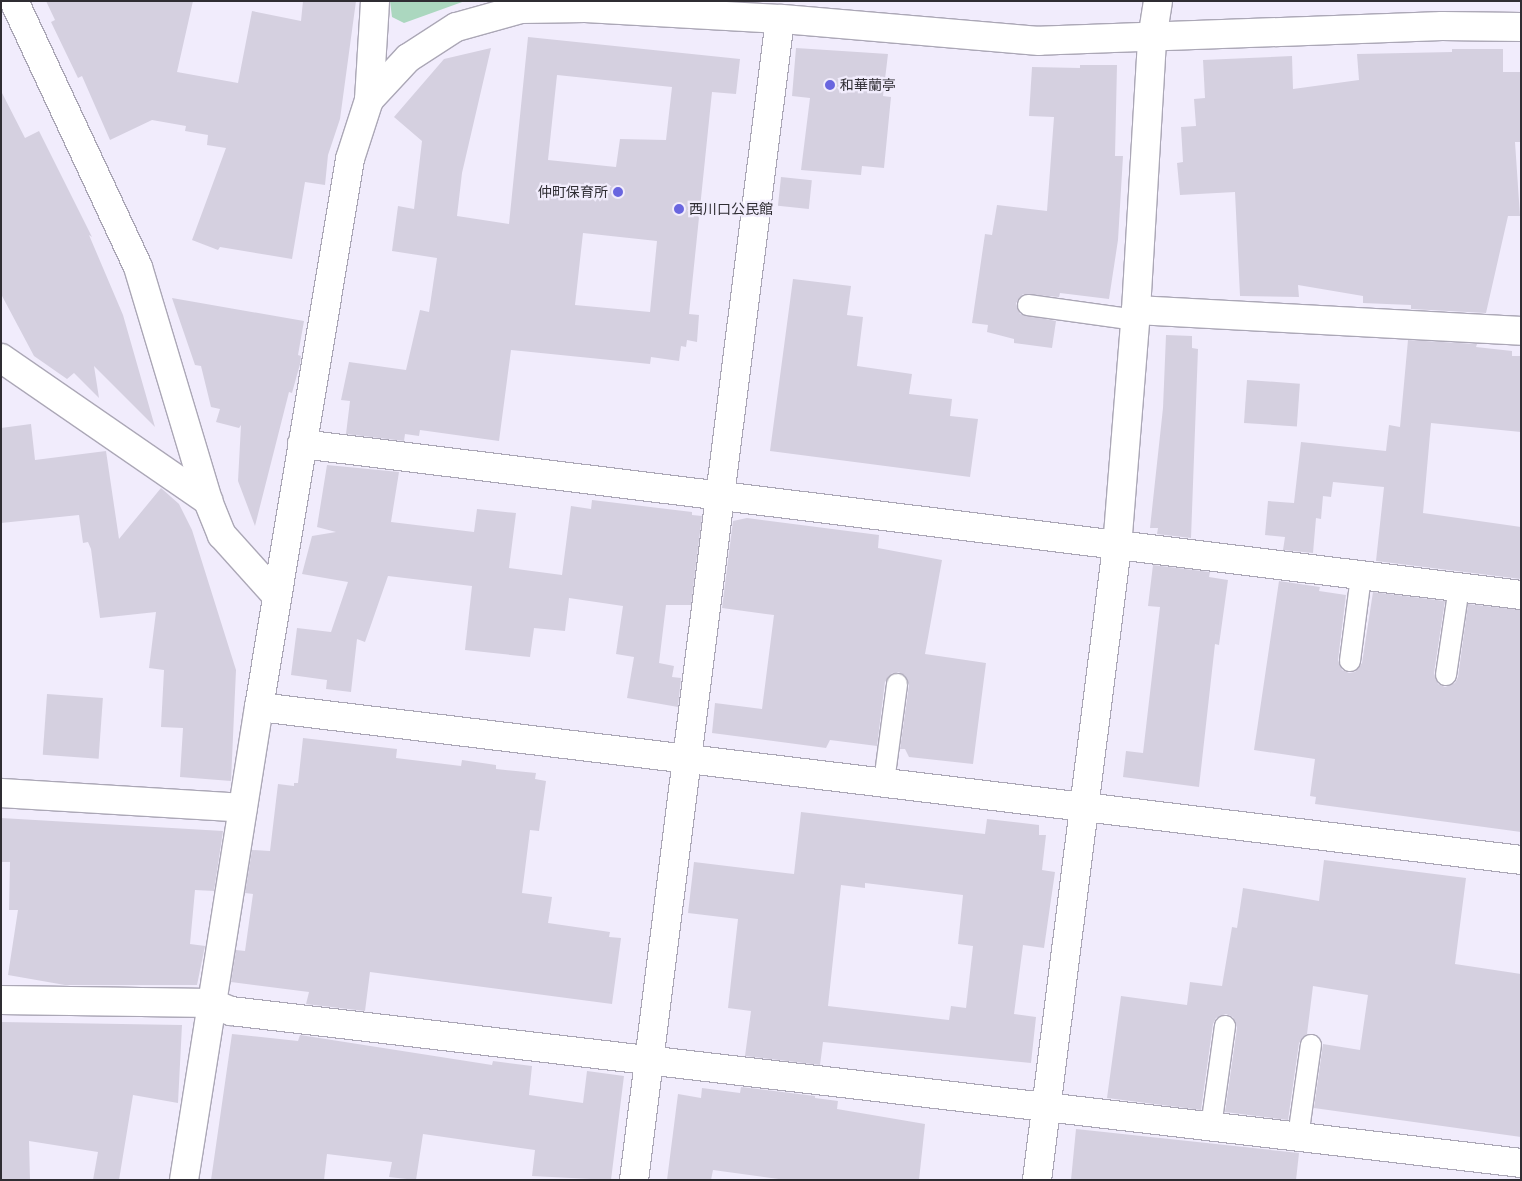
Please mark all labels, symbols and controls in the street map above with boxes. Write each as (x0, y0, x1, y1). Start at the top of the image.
place label: 和華蘭亭 (840, 77, 896, 93)
marker: 和華蘭亭 (824, 79, 836, 91)
place label: 仲町保育所 (538, 184, 608, 200)
marker: 仲町保育所 (612, 186, 624, 198)
place label: 西川口公民館 (689, 201, 773, 217)
marker: 西川口公民館 (673, 203, 685, 215)

